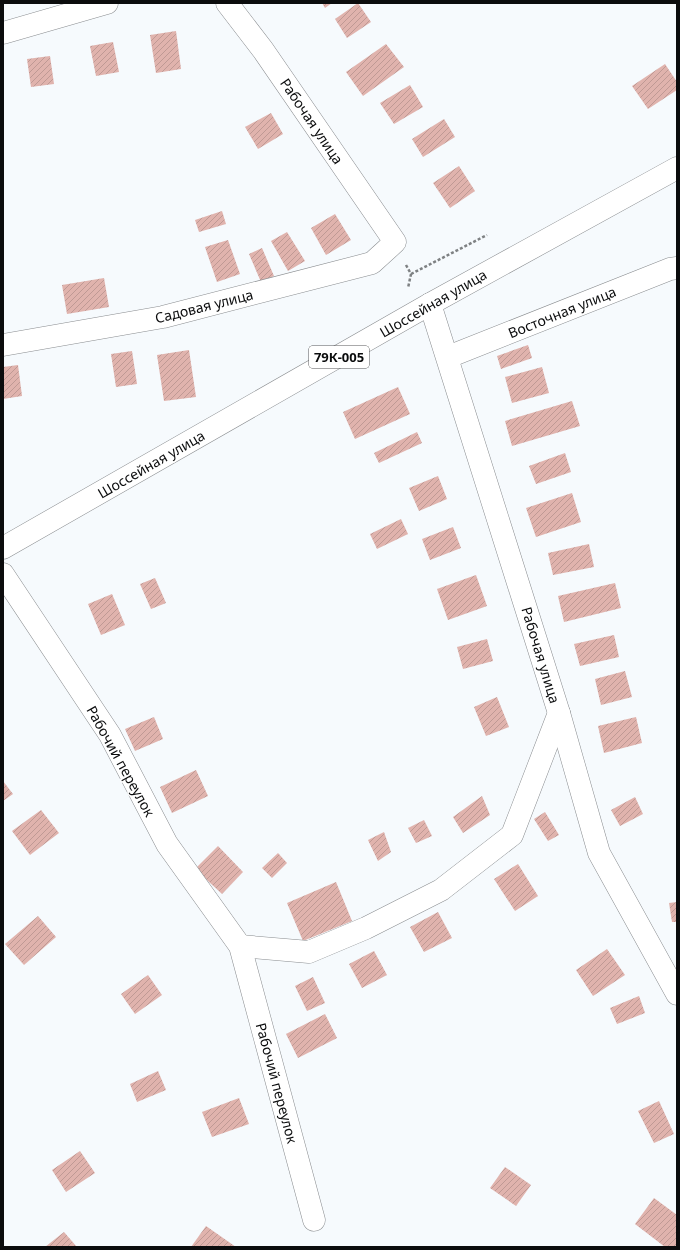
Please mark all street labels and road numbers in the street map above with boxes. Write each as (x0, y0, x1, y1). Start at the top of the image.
street label: Рабочая улица (276, 74, 348, 168)
street label: Шоссейная улица (376, 265, 490, 341)
street label: Восточная улица (505, 282, 619, 342)
street label: Садовая улица (153, 285, 255, 327)
road number: 79К-005 (309, 346, 369, 368)
street label: Шоссейная улица (94, 426, 208, 502)
street label: Рабочая улица (517, 604, 565, 706)
street label: Рабочий переулок (83, 702, 160, 820)
street label: Рабочий переулок (252, 1021, 302, 1146)

